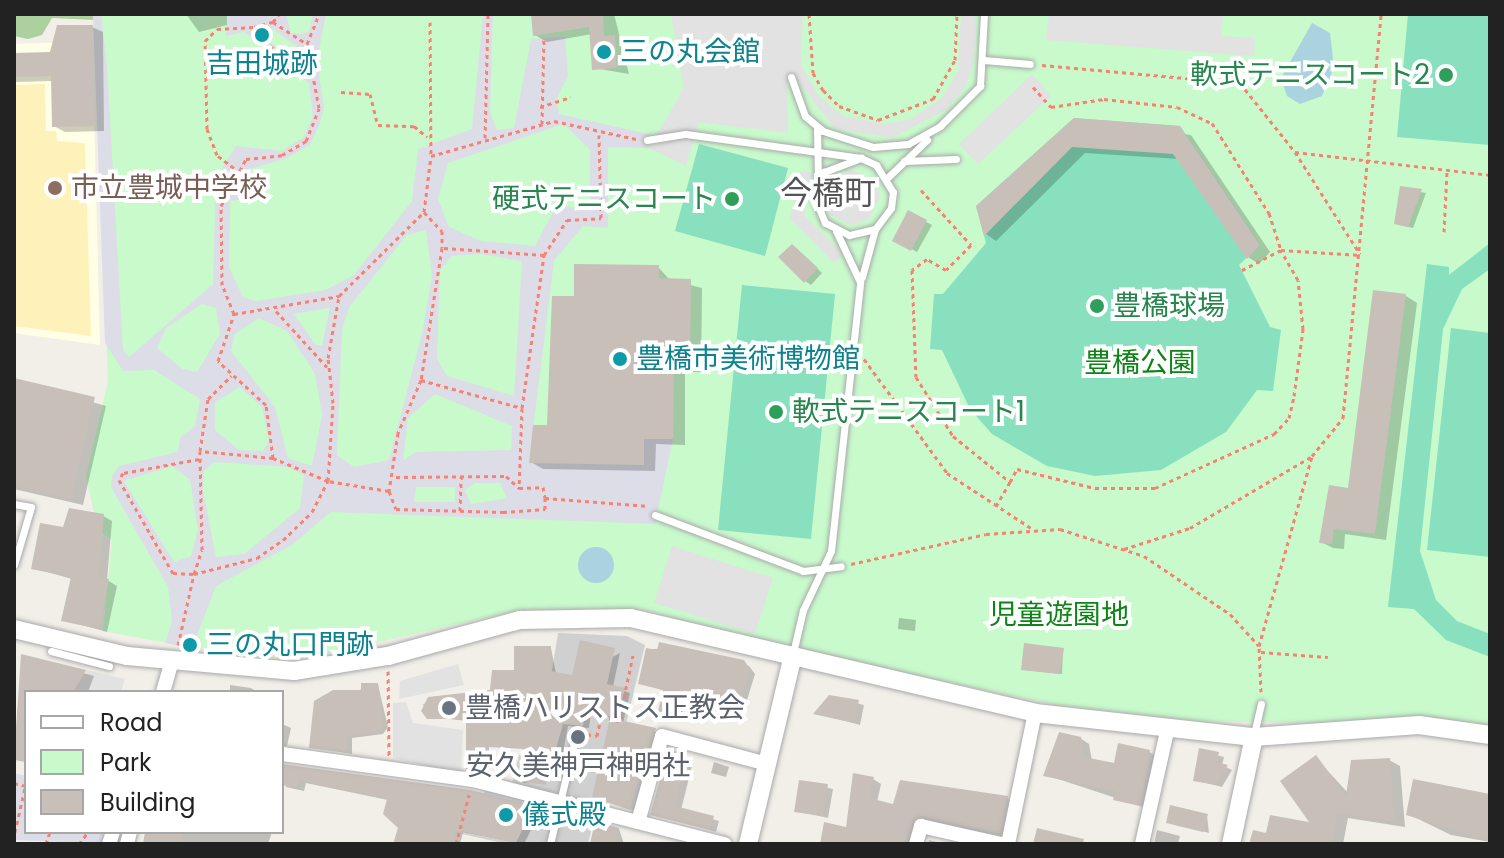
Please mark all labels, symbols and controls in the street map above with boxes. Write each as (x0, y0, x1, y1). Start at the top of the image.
marker: 吉田城跡 (253, 26, 271, 44)
place label: 三の丸会館 (620, 35, 760, 69)
marker: 三の丸会館 (595, 43, 613, 61)
place label: 吉田城跡 (206, 47, 318, 81)
place label: 軟式テニスコート2 (1190, 58, 1430, 92)
marker: 軟式テニスコート2 (1437, 66, 1455, 84)
place label: 市立豊城中学校 (71, 171, 267, 205)
district label: 今橋町 (780, 174, 876, 212)
marker: 市立豊城中学校 (46, 179, 64, 197)
place label: 硬式テニスコート (492, 182, 716, 216)
marker: 硬式テニスコート (723, 190, 741, 208)
place label: 豊橋球場 (1113, 289, 1225, 323)
marker: 豊橋球場 (1088, 297, 1106, 315)
place label: 豊橋市美術博物館 (636, 342, 860, 376)
park label: 豊橋公園 (1084, 346, 1196, 380)
marker: 豊橋市美術博物館 (611, 350, 629, 368)
place label: 軟式テニスコート1 (792, 395, 1025, 429)
marker: 軟式テニスコート1 (767, 403, 785, 421)
park label: 児童遊園地 (989, 598, 1129, 632)
place label: 三の丸口門跡 (206, 628, 374, 662)
marker: 三の丸口門跡 (181, 636, 199, 654)
legend (24, 690, 284, 834)
place label: 豊橋ハリストス正教会 (465, 691, 745, 725)
marker: 豊橋ハリストス正教会 (440, 699, 458, 717)
text: Road (100, 706, 162, 739)
marker: 安久美神戸神明社 (569, 728, 587, 746)
text: Park (100, 746, 151, 779)
place label: 安久美神戸神明社 (466, 749, 690, 783)
text: Building (100, 786, 196, 819)
place label: 儀式殿 (522, 798, 606, 832)
marker: 儀式殿 (497, 806, 515, 824)

